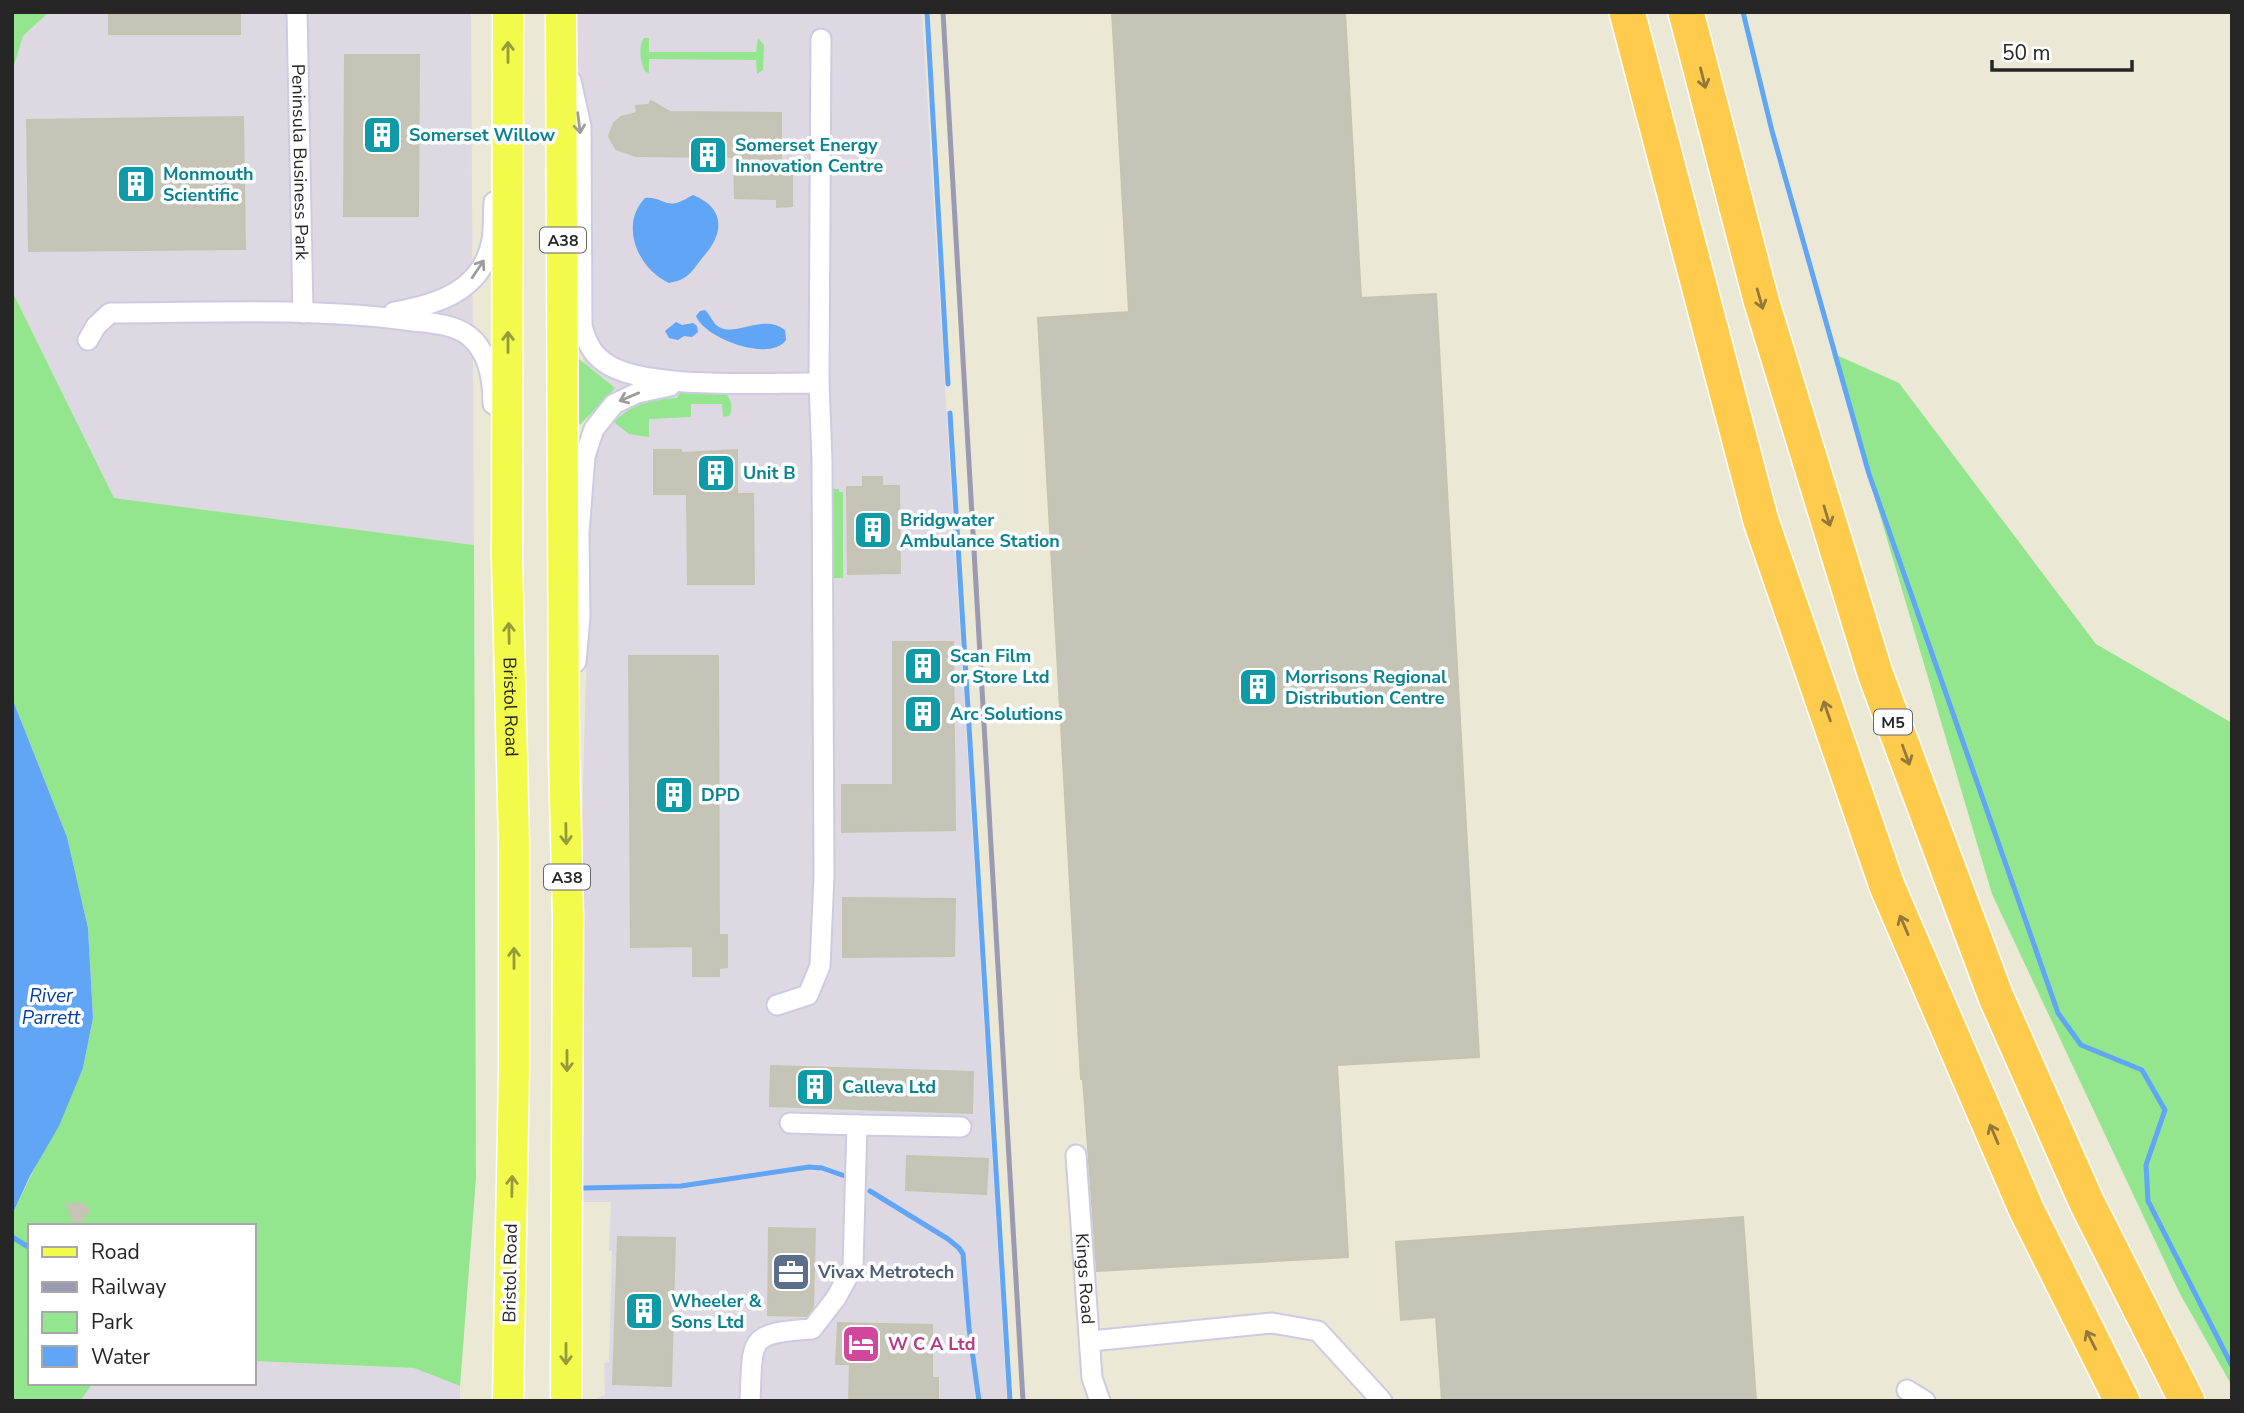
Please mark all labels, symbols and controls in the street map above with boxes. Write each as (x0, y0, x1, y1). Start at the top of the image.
scale bar (1992, 28, 2132, 72)
text: 50 m (2002, 39, 2051, 67)
one-way arrow (501, 40, 515, 63)
street label: Peninsula Business Park (286, 64, 314, 261)
one-way arrow (1697, 66, 1710, 89)
one-way arrow (573, 111, 586, 134)
building icon: Somerset Willow (361, 114, 403, 156)
place label: Somerset Willow (409, 123, 556, 147)
place label: Somerset Energy Innovation Centre (735, 133, 883, 178)
building icon: Somerset Energy Innovation Centre (687, 134, 729, 176)
place label: Monmouth Scientific (163, 162, 254, 207)
building icon: Monmouth Scientific (115, 163, 157, 205)
road number: A38 (540, 228, 586, 252)
one-way arrow (471, 260, 485, 279)
one-way arrow (1755, 287, 1768, 309)
one-way arrow (501, 331, 515, 354)
one-way arrow (619, 391, 640, 404)
building icon: Unit B (695, 452, 737, 494)
place label: Unit B (743, 461, 796, 485)
one-way arrow (1821, 505, 1834, 527)
place label: Bridgwater Ambulance Station (900, 508, 1060, 553)
building icon: Bridgwater Ambulance Station (852, 509, 894, 551)
one-way arrow (502, 621, 516, 644)
place label: Scan Film or Store Ltd (950, 644, 1049, 689)
building icon: Scan Film or Store Ltd (902, 645, 944, 687)
street label: Bristol Road (497, 657, 524, 757)
place label: Morrisons Regional Distribution Centre (1285, 665, 1447, 710)
building icon: Morrisons Regional Distribution Centre (1237, 666, 1279, 708)
building icon: Arc Solutions (902, 693, 944, 735)
one-way arrow (1820, 701, 1832, 723)
place label: Arc Solutions (950, 702, 1063, 726)
road number: M5 (1874, 709, 1912, 734)
one-way arrow (1900, 744, 1913, 766)
building icon: DPD (653, 774, 695, 816)
place label: DPD (701, 783, 740, 807)
one-way arrow (559, 822, 573, 845)
road number: A38 (544, 864, 590, 890)
one-way arrow (1896, 915, 1909, 937)
one-way arrow (507, 947, 521, 970)
water label: River Parrett (22, 983, 81, 1031)
one-way arrow (560, 1049, 574, 1072)
building icon: Calleva Ltd (794, 1066, 836, 1108)
place label: Calleva Ltd (842, 1075, 936, 1099)
one-way arrow (1987, 1124, 2000, 1145)
one-way arrow (505, 1174, 519, 1197)
street label: Bristol Road (497, 1223, 523, 1323)
legend (28, 1224, 256, 1385)
street label: Kings Road (1070, 1232, 1100, 1325)
text: Road (91, 1238, 140, 1266)
office icon: Vivax Metrotech (770, 1251, 812, 1293)
place label: Vivax Metrotech (817, 1260, 954, 1284)
text: Railway (91, 1273, 166, 1301)
place label: Wheeler & Sons Ltd (671, 1289, 762, 1334)
building icon: Wheeler & Sons Ltd (623, 1290, 665, 1332)
text: Park (91, 1308, 133, 1336)
hotel icon: W C A Ltd (840, 1323, 882, 1365)
one-way arrow (2084, 1330, 2098, 1351)
place label: W C A Ltd (888, 1332, 975, 1356)
one-way arrow (559, 1342, 573, 1365)
text: Water (91, 1343, 150, 1371)

